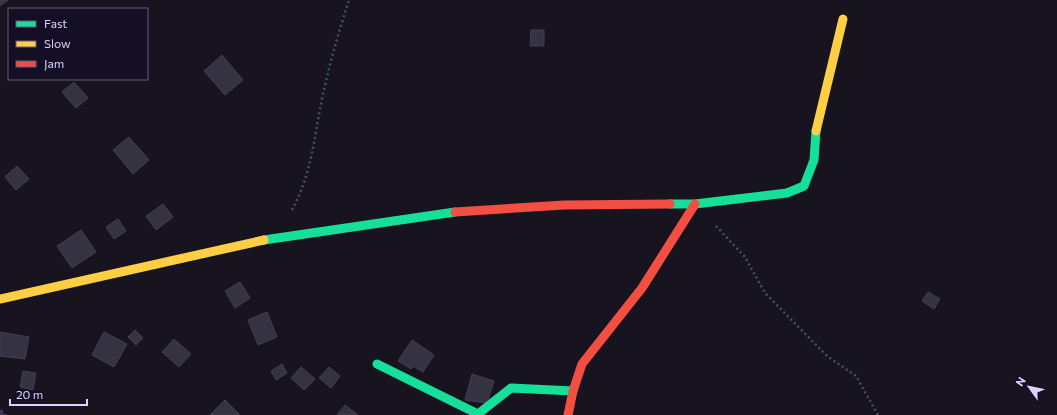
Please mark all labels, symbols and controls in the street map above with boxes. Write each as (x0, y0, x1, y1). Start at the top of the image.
legend (8, 8, 148, 80)
text: Fast (44, 16, 67, 30)
text: Slow (44, 36, 71, 50)
text: Jam (44, 56, 64, 71)
north arrow (1009, 367, 1049, 407)
text: N (1012, 374, 1028, 388)
scale bar (10, 381, 87, 407)
text: 20 m (16, 387, 43, 401)

